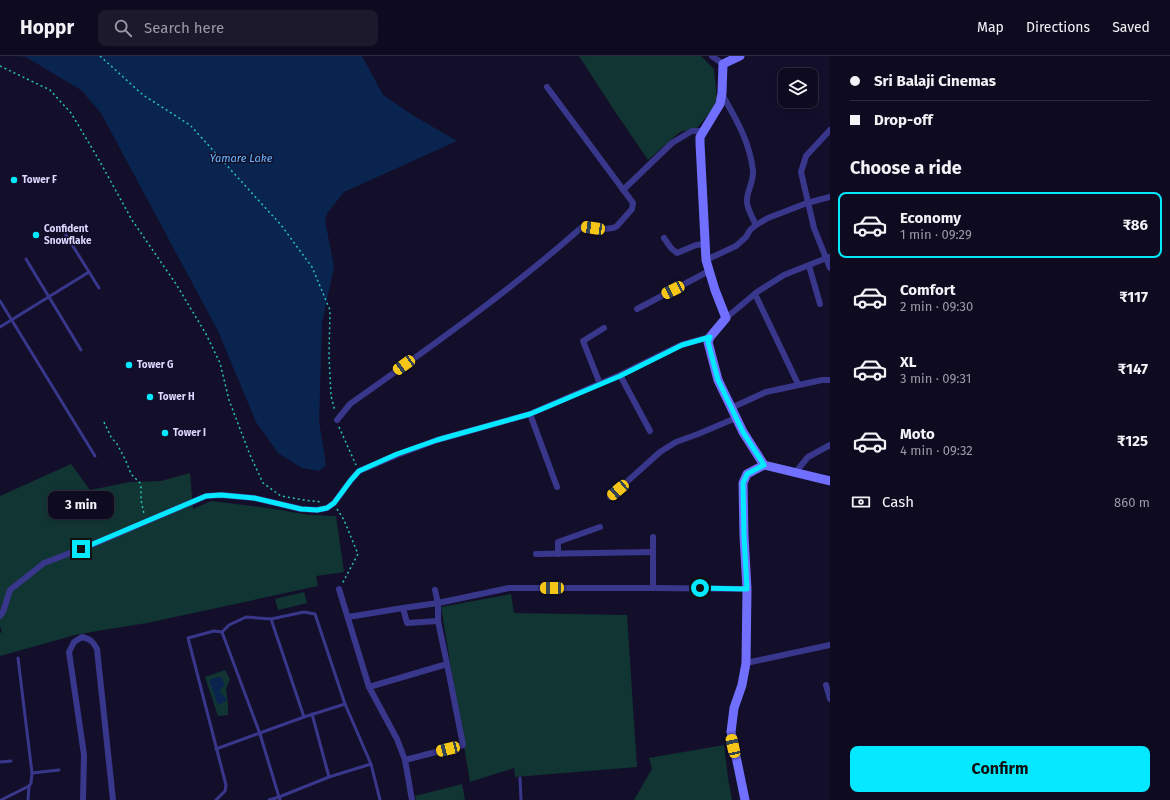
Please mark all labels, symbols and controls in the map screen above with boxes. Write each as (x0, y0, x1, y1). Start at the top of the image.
search box (98, 10, 378, 46)
text: Hoppr (20, 16, 74, 39)
icon: search (112, 17, 134, 39)
text: Search here (144, 19, 224, 37)
text: Map (977, 19, 1004, 36)
text: Directions (1026, 19, 1090, 36)
text: Saved (1112, 19, 1150, 36)
map controls (778, 68, 818, 108)
button: layers (778, 68, 818, 108)
text: Sri Balaji Cinemas (874, 72, 996, 90)
text: Drop-off (874, 111, 933, 129)
water label: Yamare Lake (210, 152, 273, 165)
text: Choose a ride (850, 157, 962, 179)
place label: Tower F (22, 174, 57, 186)
marker: Tower F (9, 175, 19, 185)
icon: car (852, 207, 888, 243)
text: Economy (900, 209, 961, 227)
text: ₹86 (1123, 216, 1148, 234)
car (580, 220, 606, 236)
place label: Confident Snowflake (44, 223, 92, 247)
text: 1 min · 09:29 (900, 227, 972, 242)
marker: Confident Snowflake (31, 230, 41, 240)
car (660, 279, 686, 301)
icon: car (852, 279, 888, 315)
text: Comfort (900, 281, 956, 299)
text: ₹117 (1119, 288, 1148, 306)
text: 2 min · 09:30 (900, 299, 973, 314)
icon: car (852, 351, 888, 387)
car (391, 353, 417, 377)
text: XL (900, 353, 916, 371)
place label: Tower G (137, 359, 174, 371)
marker: Tower G (124, 360, 134, 370)
text: ₹147 (1118, 360, 1148, 378)
text: 3 min · 09:31 (900, 371, 971, 386)
place label: Tower H (158, 391, 195, 403)
marker: Tower H (145, 392, 155, 402)
icon: car (852, 423, 888, 459)
text: Moto (900, 425, 935, 443)
place label: Tower I (173, 427, 206, 439)
marker: Tower I (160, 428, 170, 438)
text: ₹125 (1117, 432, 1148, 450)
text: 4 min · 09:32 (900, 443, 973, 458)
car (605, 478, 631, 502)
callout: 3 min (48, 491, 114, 519)
icon: cash (850, 491, 872, 513)
text: Cash (882, 493, 914, 511)
text: 860 m (1114, 495, 1150, 510)
text: 3 min (65, 497, 97, 512)
route end (72, 540, 90, 558)
route start (691, 579, 709, 597)
car (540, 582, 564, 594)
car (725, 733, 741, 759)
car (435, 740, 461, 758)
button: Confirm (850, 746, 1150, 792)

